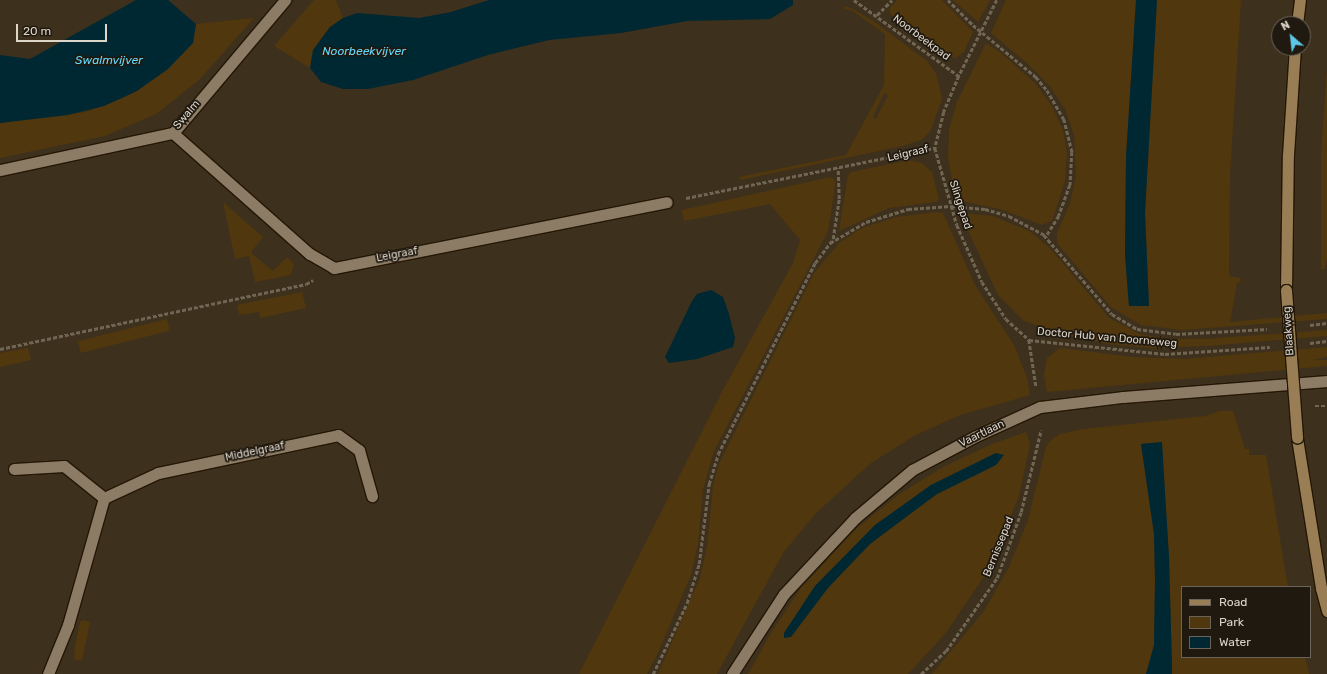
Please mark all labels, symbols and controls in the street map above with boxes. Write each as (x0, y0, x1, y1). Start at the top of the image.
street label: Noorbeekpad (890, 12, 952, 64)
scale bar (18, 16, 109, 42)
north arrow (1271, 16, 1311, 56)
text: N (1279, 18, 1292, 33)
text: 20 m (23, 24, 51, 38)
water label: Noorbeekvijver (322, 45, 406, 59)
water label: Swalmvijver (75, 54, 143, 68)
street label: Swalm (171, 98, 203, 132)
street label: Leigraaf (886, 143, 930, 165)
street label: Slingepad (946, 179, 974, 231)
street label: Leigraaf (375, 245, 419, 265)
street label: Blaakweg (1281, 306, 1297, 356)
street label: Doctor Hub van Doorneweg (1036, 325, 1178, 351)
street label: Vaartlaan (957, 417, 1007, 451)
street label: Middelgraaf (224, 439, 286, 465)
street label: Bernissepad (981, 515, 1017, 579)
legend (1181, 586, 1311, 658)
text: Road (1219, 595, 1247, 609)
text: Park (1219, 615, 1244, 629)
text: Water (1219, 635, 1251, 649)

